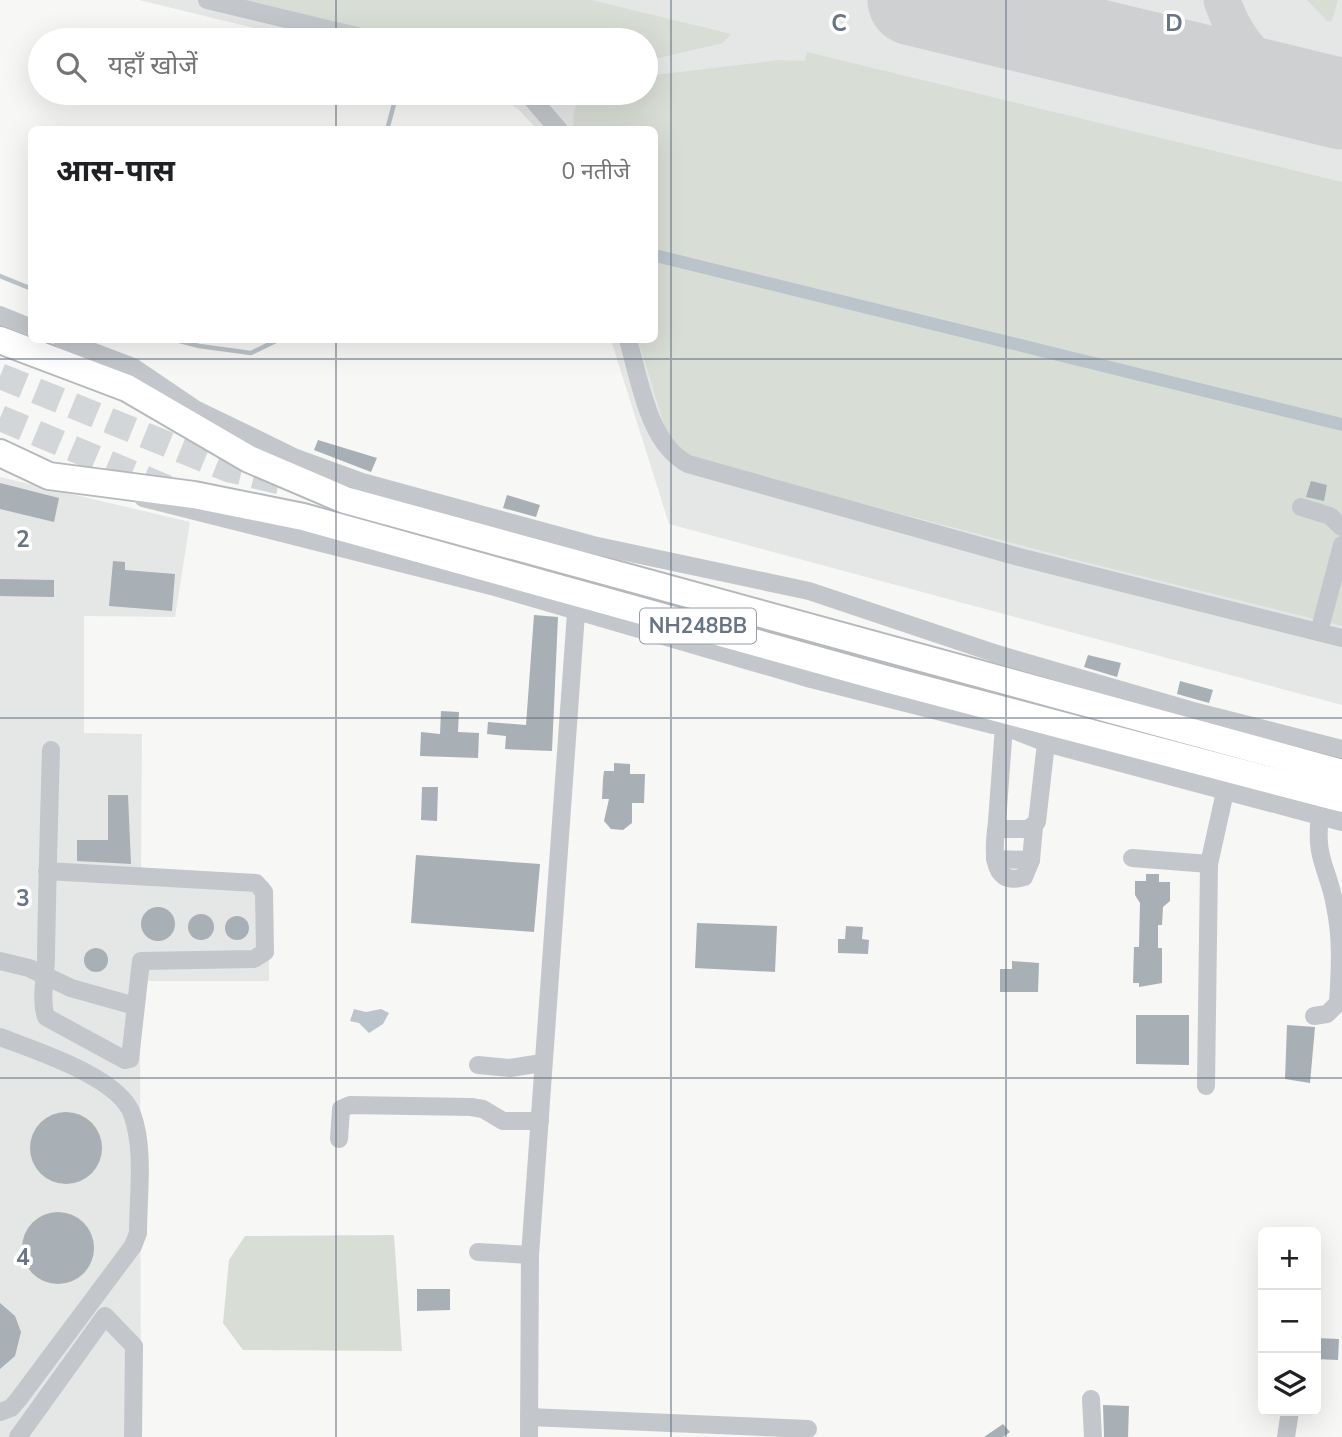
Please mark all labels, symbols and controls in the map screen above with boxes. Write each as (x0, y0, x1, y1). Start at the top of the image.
text: C (831, 8, 847, 39)
text: D (1165, 8, 1183, 39)
search box (28, 28, 658, 105)
icon: search (52, 48, 90, 86)
text: यहाँ खोजें (108, 48, 198, 83)
text: आस-पास (56, 151, 175, 192)
text: 0 नतीजे (561, 156, 630, 187)
text: 2 (16, 524, 30, 555)
road number: NH248BB (640, 608, 756, 644)
text: 3 (16, 883, 30, 914)
map controls (1258, 1227, 1321, 1416)
button: + (1258, 1227, 1321, 1290)
text: 4 (16, 1242, 30, 1273)
button: − (1258, 1290, 1321, 1353)
button: layers (1258, 1353, 1321, 1416)

